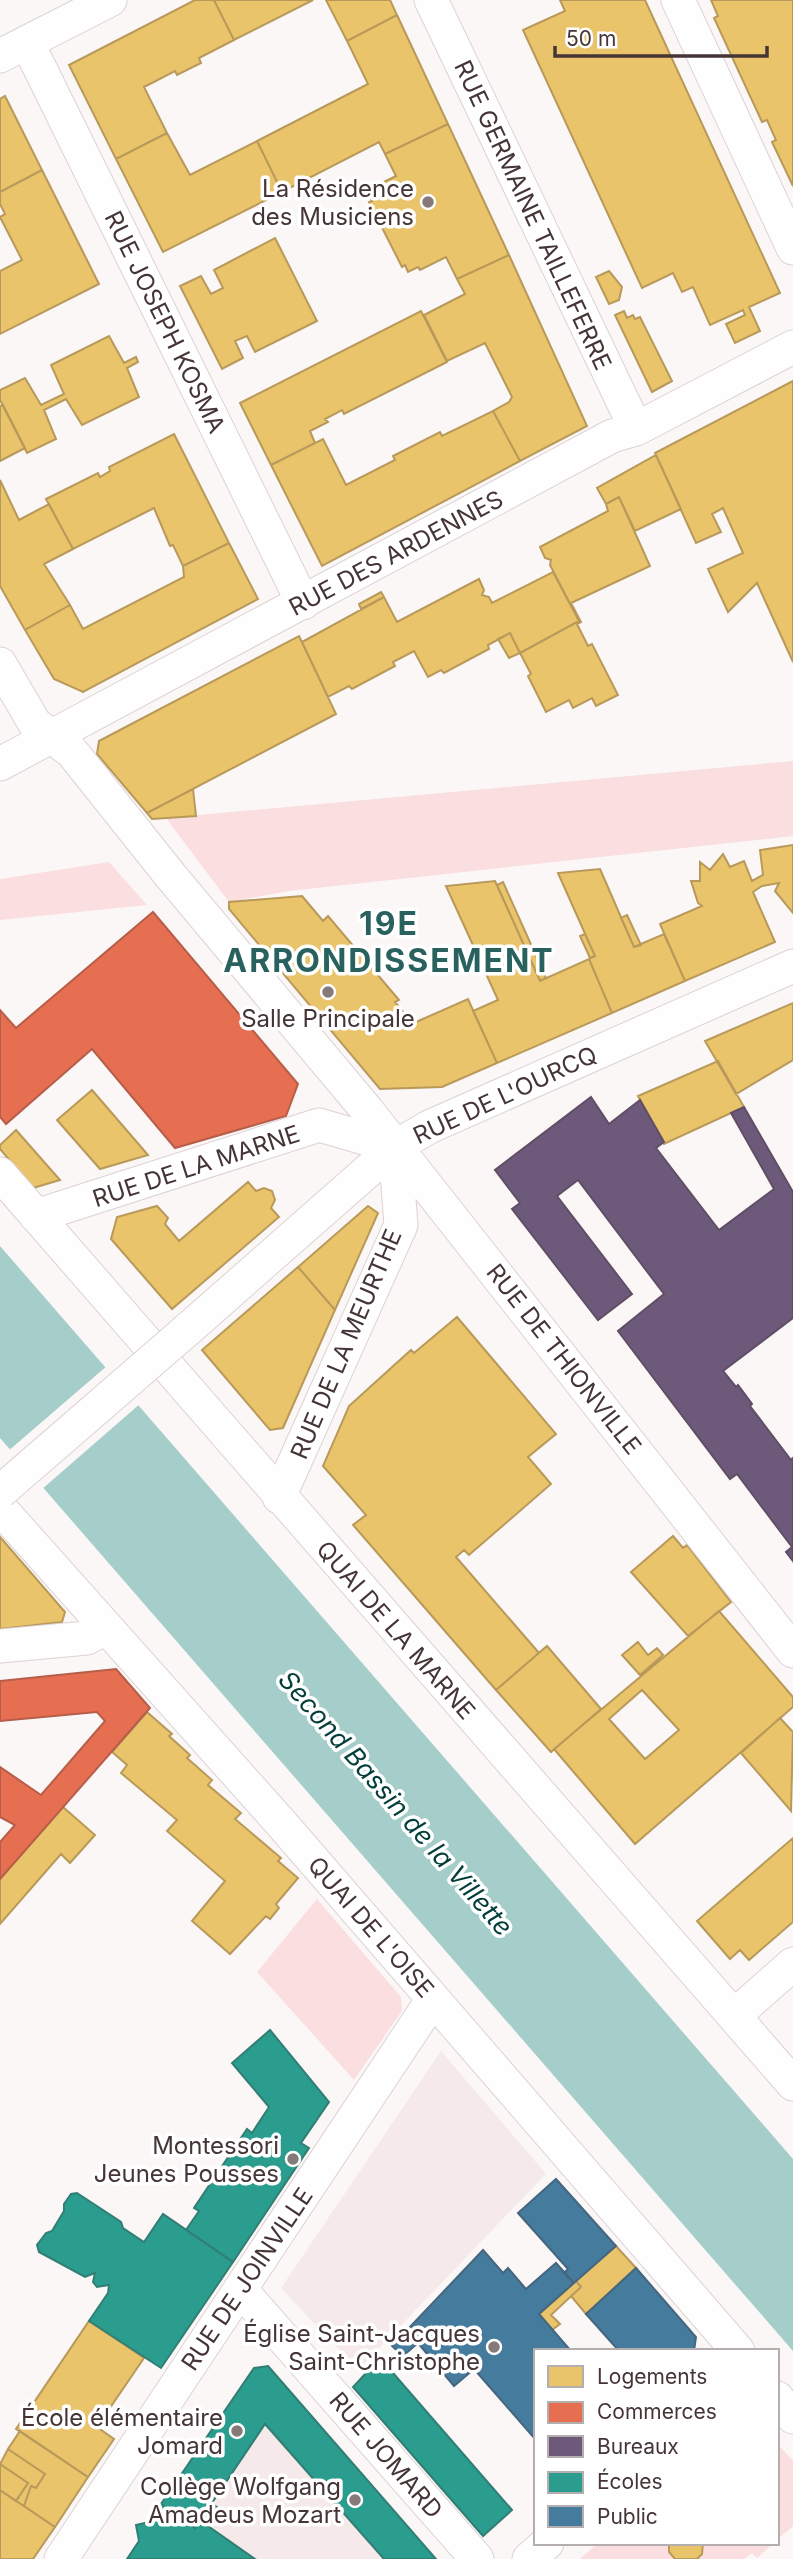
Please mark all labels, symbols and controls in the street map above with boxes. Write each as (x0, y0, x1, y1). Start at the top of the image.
scale bar (555, 14, 767, 58)
text: 50 m (566, 26, 616, 51)
street label: RUE GERMAINE TAILLEFERRE (448, 56, 618, 374)
place label: La Résidence des Musiciens (251, 174, 414, 231)
marker: La Résidence des Musiciens (420, 194, 436, 210)
street label: RUE JOSEPH KOSMA (99, 206, 231, 438)
street label: RUE DES ARDENNES (284, 484, 508, 622)
district label: 19E ARRONDISSEMENT (223, 904, 555, 980)
marker: Salle Principale (320, 984, 336, 1000)
place label: Salle Principale (241, 1004, 415, 1033)
street label: RUE DE L'OURCQ (409, 1040, 601, 1150)
street label: RUE DE LA MARNE (89, 1119, 303, 1213)
street label: RUE DE LA MEURTHE (284, 1225, 408, 1463)
street label: RUE DE THIONVILLE (481, 1258, 647, 1460)
street label: QUAI DE LA MARNE (311, 1535, 481, 1725)
water label: Second Bassin de la Villette (272, 1664, 520, 1942)
street label: QUAI DE L'OISE (302, 1851, 440, 2003)
place label: Montessori Jeunes Pousses (94, 2131, 279, 2188)
marker: Montessori Jeunes Pousses (285, 2151, 301, 2167)
street label: RUE DE JOINVILLE (175, 2182, 319, 2376)
place label: Église Saint-Jacques Saint-Christophe (243, 2318, 480, 2376)
marker: Église Saint-Jacques Saint-Christophe (486, 2339, 502, 2355)
legend (534, 2349, 779, 2545)
text: Logements (597, 2364, 707, 2389)
street label: RUE JOMARD (323, 2386, 449, 2524)
text: Commerces (597, 2399, 717, 2424)
place label: École élémentaire Jomard (21, 2402, 223, 2460)
marker: École élémentaire Jomard (229, 2423, 245, 2439)
text: Bureaux (597, 2434, 679, 2459)
text: Écoles (597, 2468, 663, 2494)
place label: Collège Wolfgang Amadeus Mozart (140, 2472, 341, 2529)
marker: Collège Wolfgang Amadeus Mozart (347, 2492, 363, 2508)
text: Public (597, 2504, 658, 2529)

